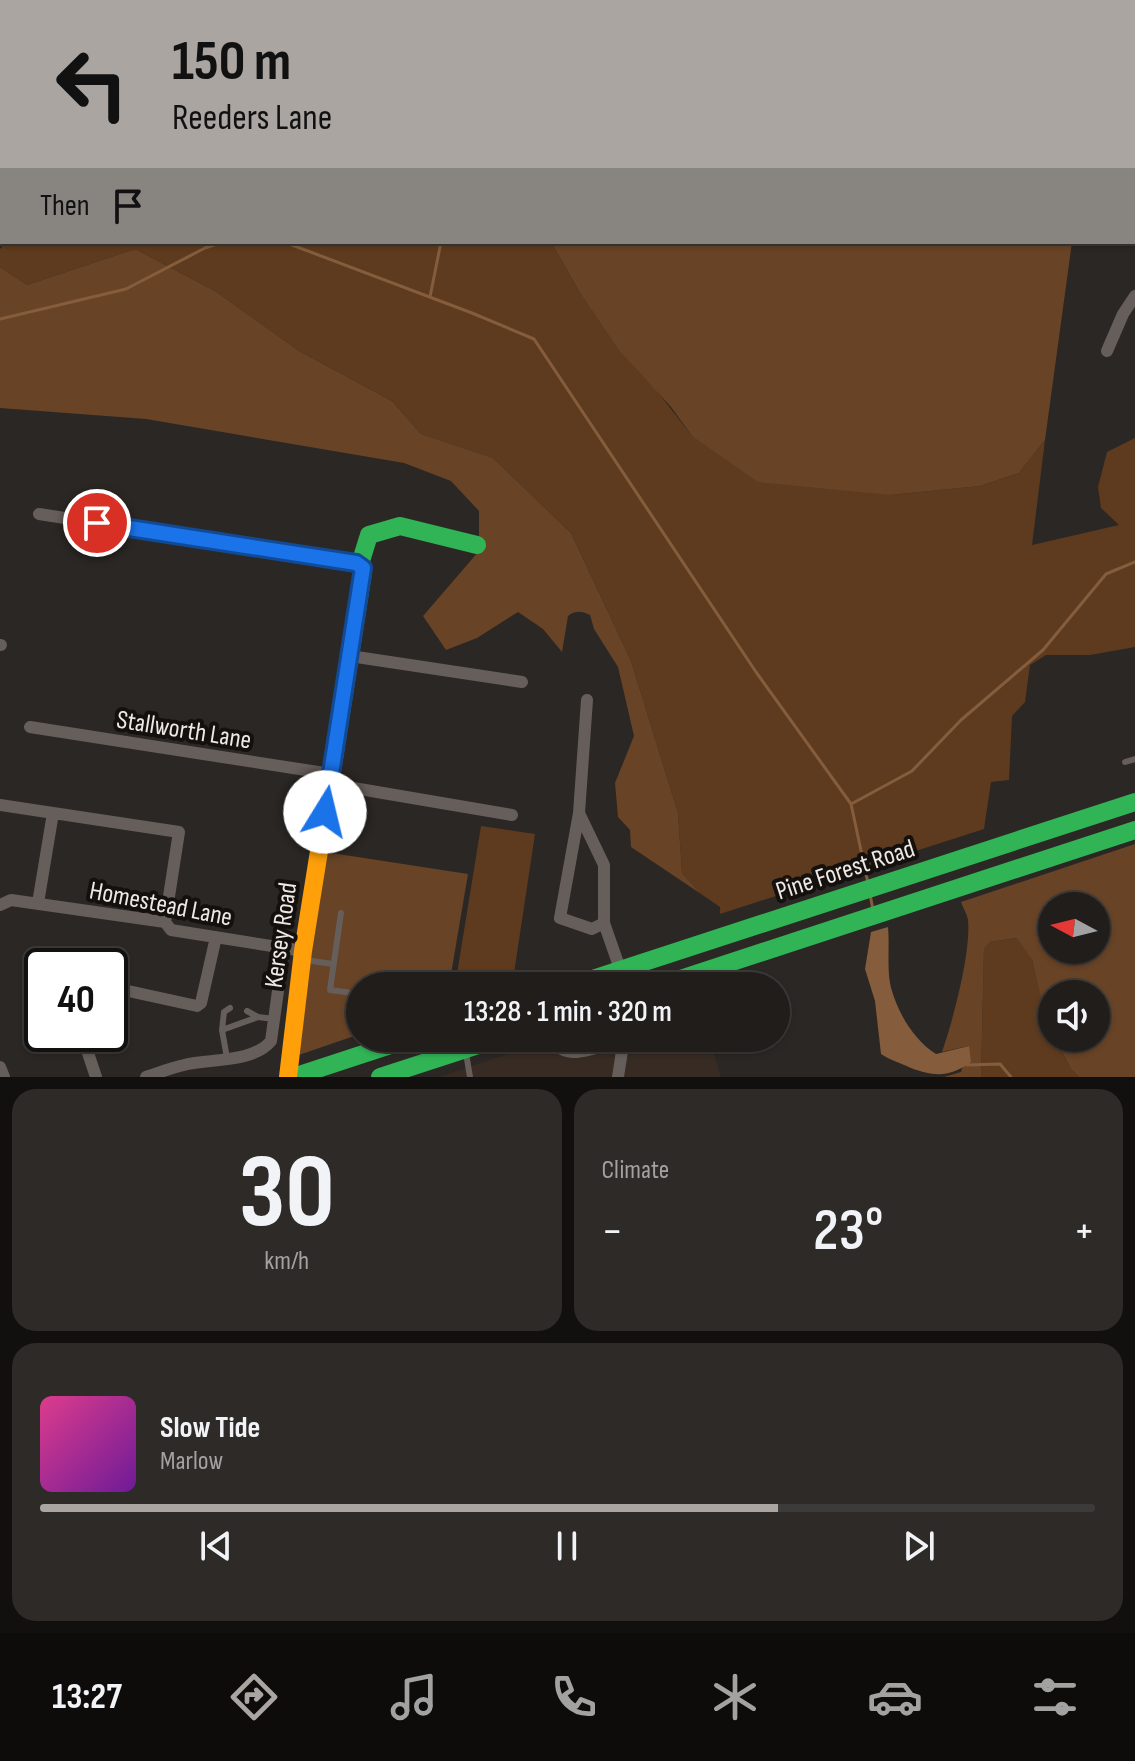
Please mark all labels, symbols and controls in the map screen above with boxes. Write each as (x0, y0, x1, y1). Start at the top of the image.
text: 150 m (172, 29, 291, 96)
icon: left (40, 32, 144, 136)
text: Reeders Lane (172, 97, 332, 140)
icon: arrive (106, 184, 150, 228)
text: Then (40, 188, 90, 224)
pin (63, 489, 131, 557)
icon: arrive (75, 501, 119, 545)
street label: Stallworth Lane (114, 705, 253, 756)
position arrow (283, 770, 367, 854)
street label: Pine Forest Road (772, 833, 919, 907)
street label: Homestead Lane (87, 875, 235, 934)
street label: Kersey Road (259, 881, 304, 990)
north arrow (1038, 892, 1110, 964)
map controls (1038, 892, 1110, 1052)
speed limit sign: 40 (24, 948, 128, 1052)
button: sound (1038, 980, 1110, 1052)
text: 13:28 · 1 min · 320 m (464, 994, 672, 1030)
text: 30 (239, 1131, 335, 1256)
text: Climate (602, 1155, 669, 1186)
text: 23° (813, 1195, 883, 1267)
text: − (602, 1205, 623, 1258)
text: + (1073, 1205, 1095, 1258)
text: km/h (264, 1246, 309, 1277)
text: Slow Tide (160, 1410, 260, 1446)
text: Marlow (160, 1446, 223, 1477)
icon: previous (194, 1524, 238, 1568)
icon: pause (545, 1524, 589, 1568)
icon: next (897, 1524, 941, 1568)
icon: directions (226, 1669, 282, 1725)
icon: music (386, 1669, 442, 1725)
icon: phone (546, 1669, 602, 1725)
icon: climate (707, 1669, 763, 1725)
icon: car (867, 1669, 923, 1725)
icon: filters (1027, 1669, 1083, 1725)
text: 13:27 (52, 1676, 122, 1719)

